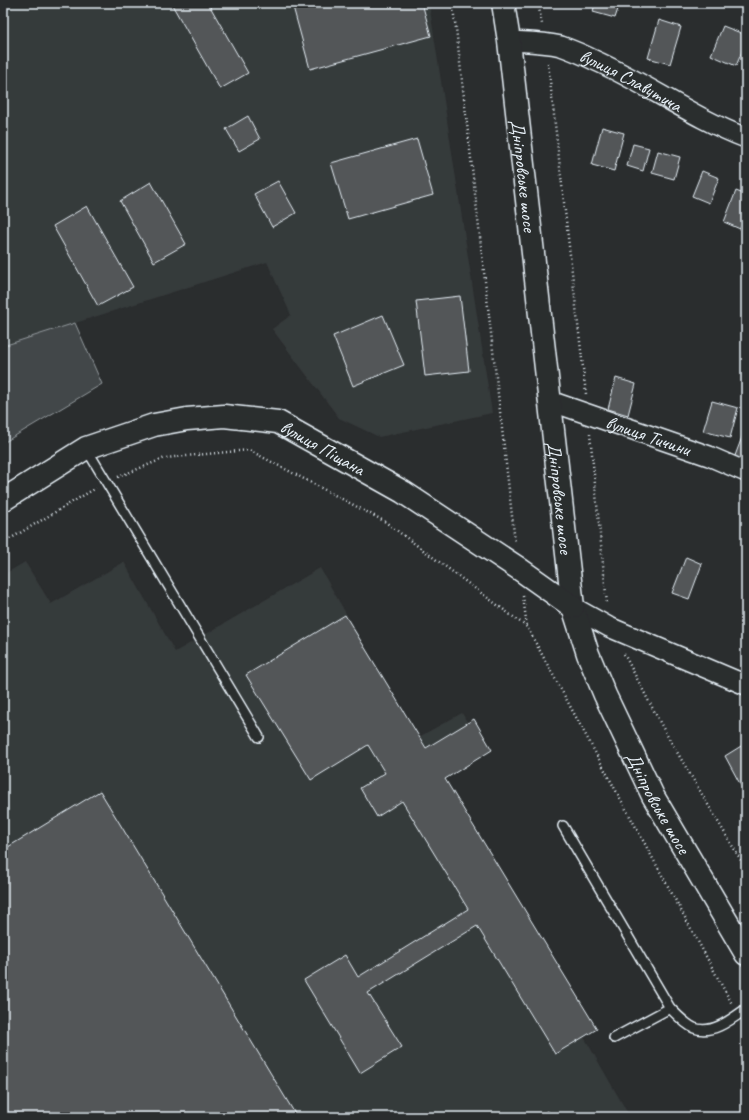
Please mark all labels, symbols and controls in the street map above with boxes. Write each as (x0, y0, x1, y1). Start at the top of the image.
street label: вулиця Славутича (576, 44, 688, 119)
street label: Дніпровське шосе (505, 118, 542, 235)
street label: вулиця Тичини (603, 410, 696, 462)
street label: вулиця Піщана (276, 415, 370, 482)
street label: Дніпровське шосе (541, 440, 578, 557)
street label: Дніпровське шосе (621, 748, 696, 860)

